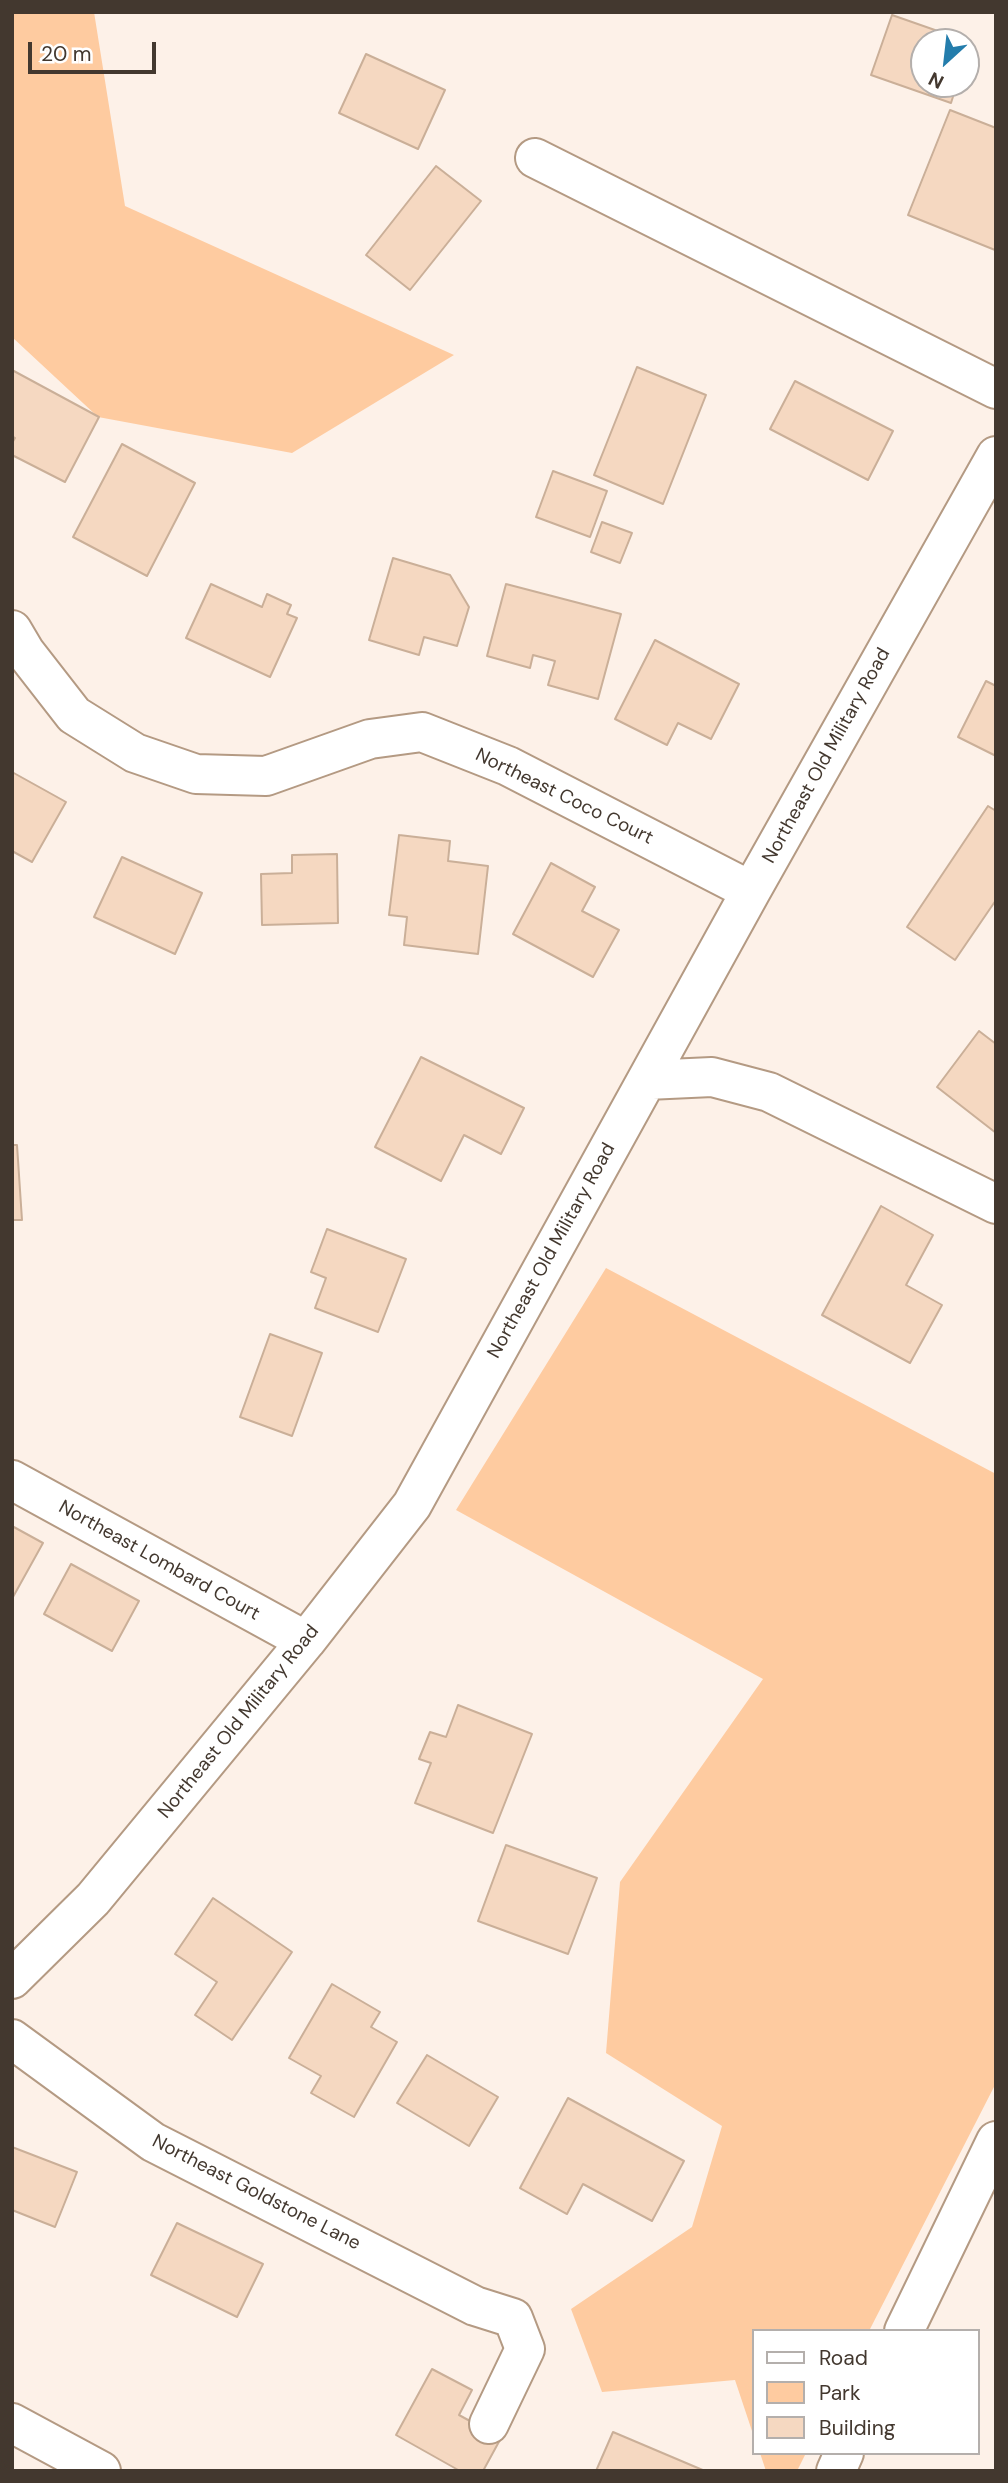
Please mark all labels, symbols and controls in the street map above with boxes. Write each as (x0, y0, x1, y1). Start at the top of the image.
scale bar (32, 28, 159, 72)
north arrow (910, 28, 980, 98)
text: 20 m (41, 40, 92, 68)
text: N (924, 66, 948, 95)
street label: Northeast Old Military Road (758, 644, 896, 868)
street label: Northeast Coco Court (471, 744, 657, 850)
street label: Northeast Old Military Road (483, 1139, 621, 1363)
street label: Northeast Lombard Court (54, 1496, 264, 1626)
street label: Northeast Old Military Road (154, 1621, 324, 1823)
street label: Northeast Goldstone Lane (148, 2130, 364, 2256)
legend (752, 2329, 980, 2455)
text: Road (819, 2344, 868, 2372)
text: Park (819, 2379, 860, 2407)
text: Building (819, 2414, 895, 2442)

